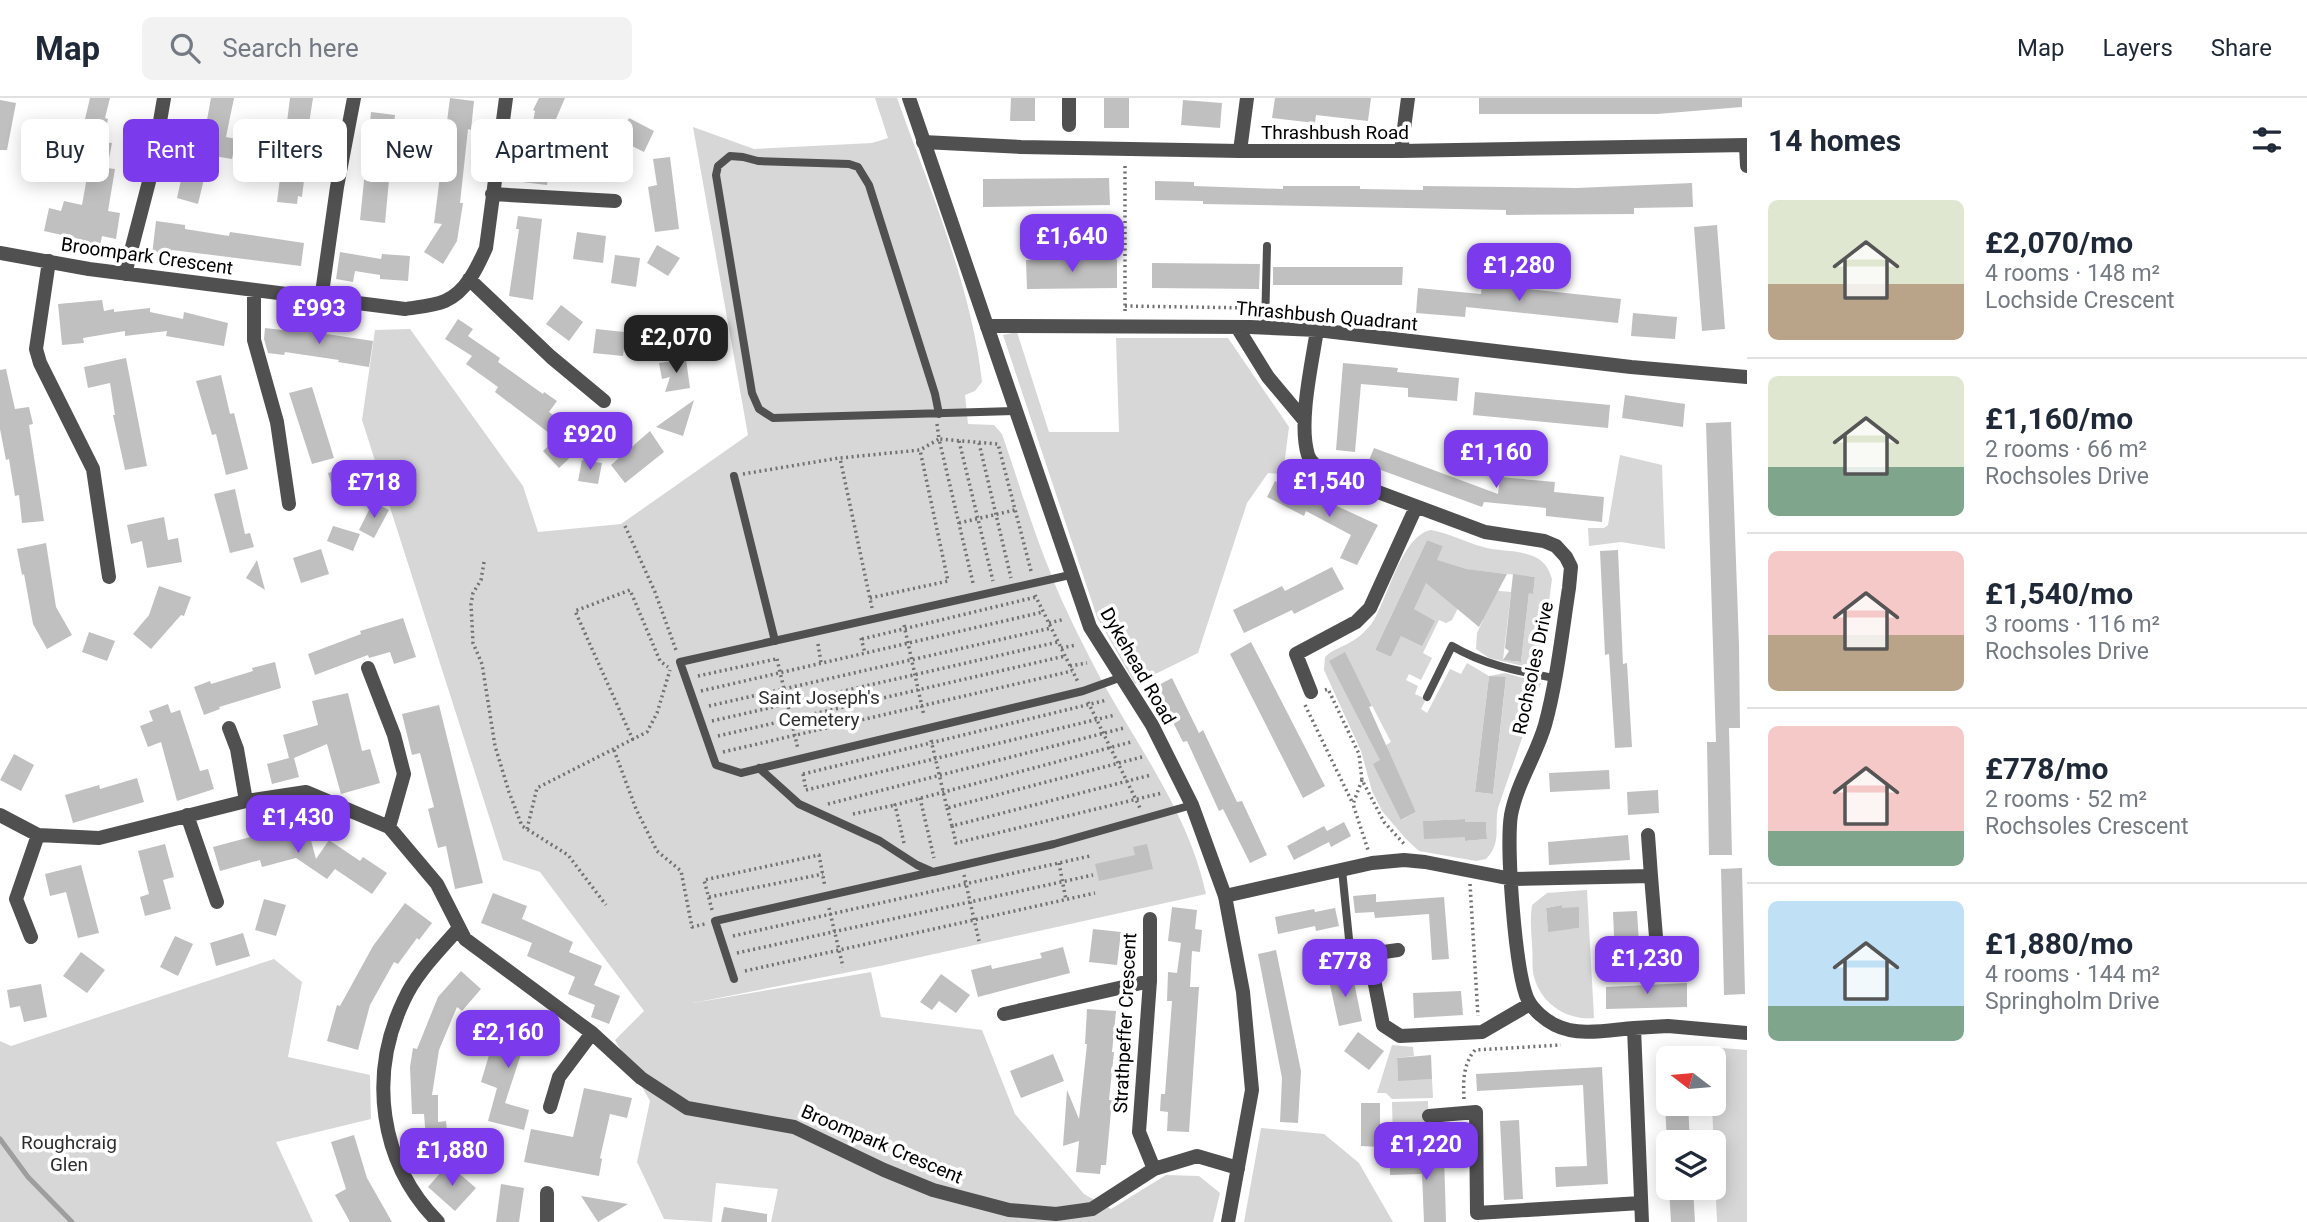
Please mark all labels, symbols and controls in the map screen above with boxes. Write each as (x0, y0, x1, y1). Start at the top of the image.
search box (142, 17, 632, 80)
text: Map (35, 29, 100, 68)
icon: search (166, 29, 204, 67)
text: Search here (222, 33, 359, 63)
text: Map (2017, 34, 2065, 62)
text: Layers (2103, 34, 2173, 62)
text: Share (2211, 34, 2272, 62)
chip: Buy (21, 119, 109, 182)
chip: Rent (123, 119, 219, 182)
chip: Filters (233, 119, 347, 182)
chip: New (361, 119, 457, 182)
chip: Apartment (471, 119, 633, 182)
street label: Thrashbush Road (1261, 121, 1409, 144)
icon: filters (2248, 121, 2286, 159)
text: 14 homes (1768, 123, 1901, 158)
pin: £1,640 (1015, 214, 1129, 274)
text: £1,640 (1036, 223, 1108, 250)
text: £2,070/mo (1985, 225, 2133, 260)
icon: home (1824, 228, 1908, 312)
street label: Broompark Crescent (60, 233, 234, 279)
pin: £1,280 (1462, 244, 1576, 303)
text: £1,280 (1483, 252, 1555, 279)
text: 4 rooms · 148 m² (1985, 260, 2160, 287)
pin: £993 (278, 286, 360, 346)
text: Lochside Crescent (1985, 287, 2175, 314)
text: £993 (292, 295, 346, 322)
street label: Thrashbush Quadrant (1235, 297, 1419, 335)
pin: £2,070 (619, 316, 733, 375)
text: £2,070 (640, 324, 712, 351)
text: £1,160/mo (1985, 401, 2133, 436)
icon: home (1824, 404, 1908, 488)
pin: £920 (549, 412, 631, 472)
text: £920 (563, 421, 617, 448)
pin: £1,160 (1439, 430, 1553, 490)
text: 2 rooms · 66 m² (1985, 436, 2147, 463)
text: £1,160 (1460, 439, 1532, 466)
pin: £718 (333, 460, 415, 520)
pin: £1,540 (1272, 460, 1386, 519)
text: Rochsoles Drive (1985, 463, 2149, 490)
text: £1,540 (1293, 468, 1365, 495)
text: £718 (347, 469, 401, 496)
text: £1,540/mo (1985, 576, 2133, 611)
icon: home (1824, 579, 1908, 663)
street label: Rochsoles Drive (1508, 599, 1558, 737)
street label: Dykehead Road (1095, 604, 1181, 728)
text: 3 rooms · 116 m² (1985, 611, 2160, 638)
text: Rochsoles Drive (1985, 638, 2149, 665)
park label: Saint Joseph's Cemetery (758, 686, 880, 731)
text: £778/mo (1985, 751, 2109, 786)
icon: home (1824, 754, 1908, 838)
text: 2 rooms · 52 m² (1985, 786, 2147, 813)
pin: £1,430 (241, 796, 355, 855)
text: £1,430 (262, 804, 334, 831)
text: Rochsoles Crescent (1985, 813, 2188, 840)
text: £1,880/mo (1985, 926, 2133, 961)
icon: home (1824, 929, 1908, 1013)
street label: Strathpeffer Crescent (1109, 932, 1141, 1114)
pin: £1,230 (1590, 936, 1704, 996)
pin: £778 (1304, 940, 1386, 999)
text: £1,230 (1611, 945, 1683, 972)
text: £778 (1318, 948, 1372, 975)
text: 4 rooms · 144 m² (1985, 961, 2160, 988)
text: Springholm Drive (1985, 988, 2160, 1015)
pin: £2,160 (451, 1010, 565, 1070)
text: £2,160 (472, 1019, 544, 1046)
north arrow (1656, 1046, 1726, 1116)
map controls (1656, 1046, 1726, 1200)
street label: Broompark Crescent (798, 1100, 966, 1188)
pin: £1,220 (1369, 1122, 1483, 1182)
pin: £1,880 (395, 1128, 509, 1188)
button: layers (1656, 1130, 1726, 1200)
park label: Roughcraig Glen (21, 1131, 117, 1176)
text: £1,220 (1390, 1131, 1462, 1158)
text: £1,880 (416, 1137, 488, 1164)

